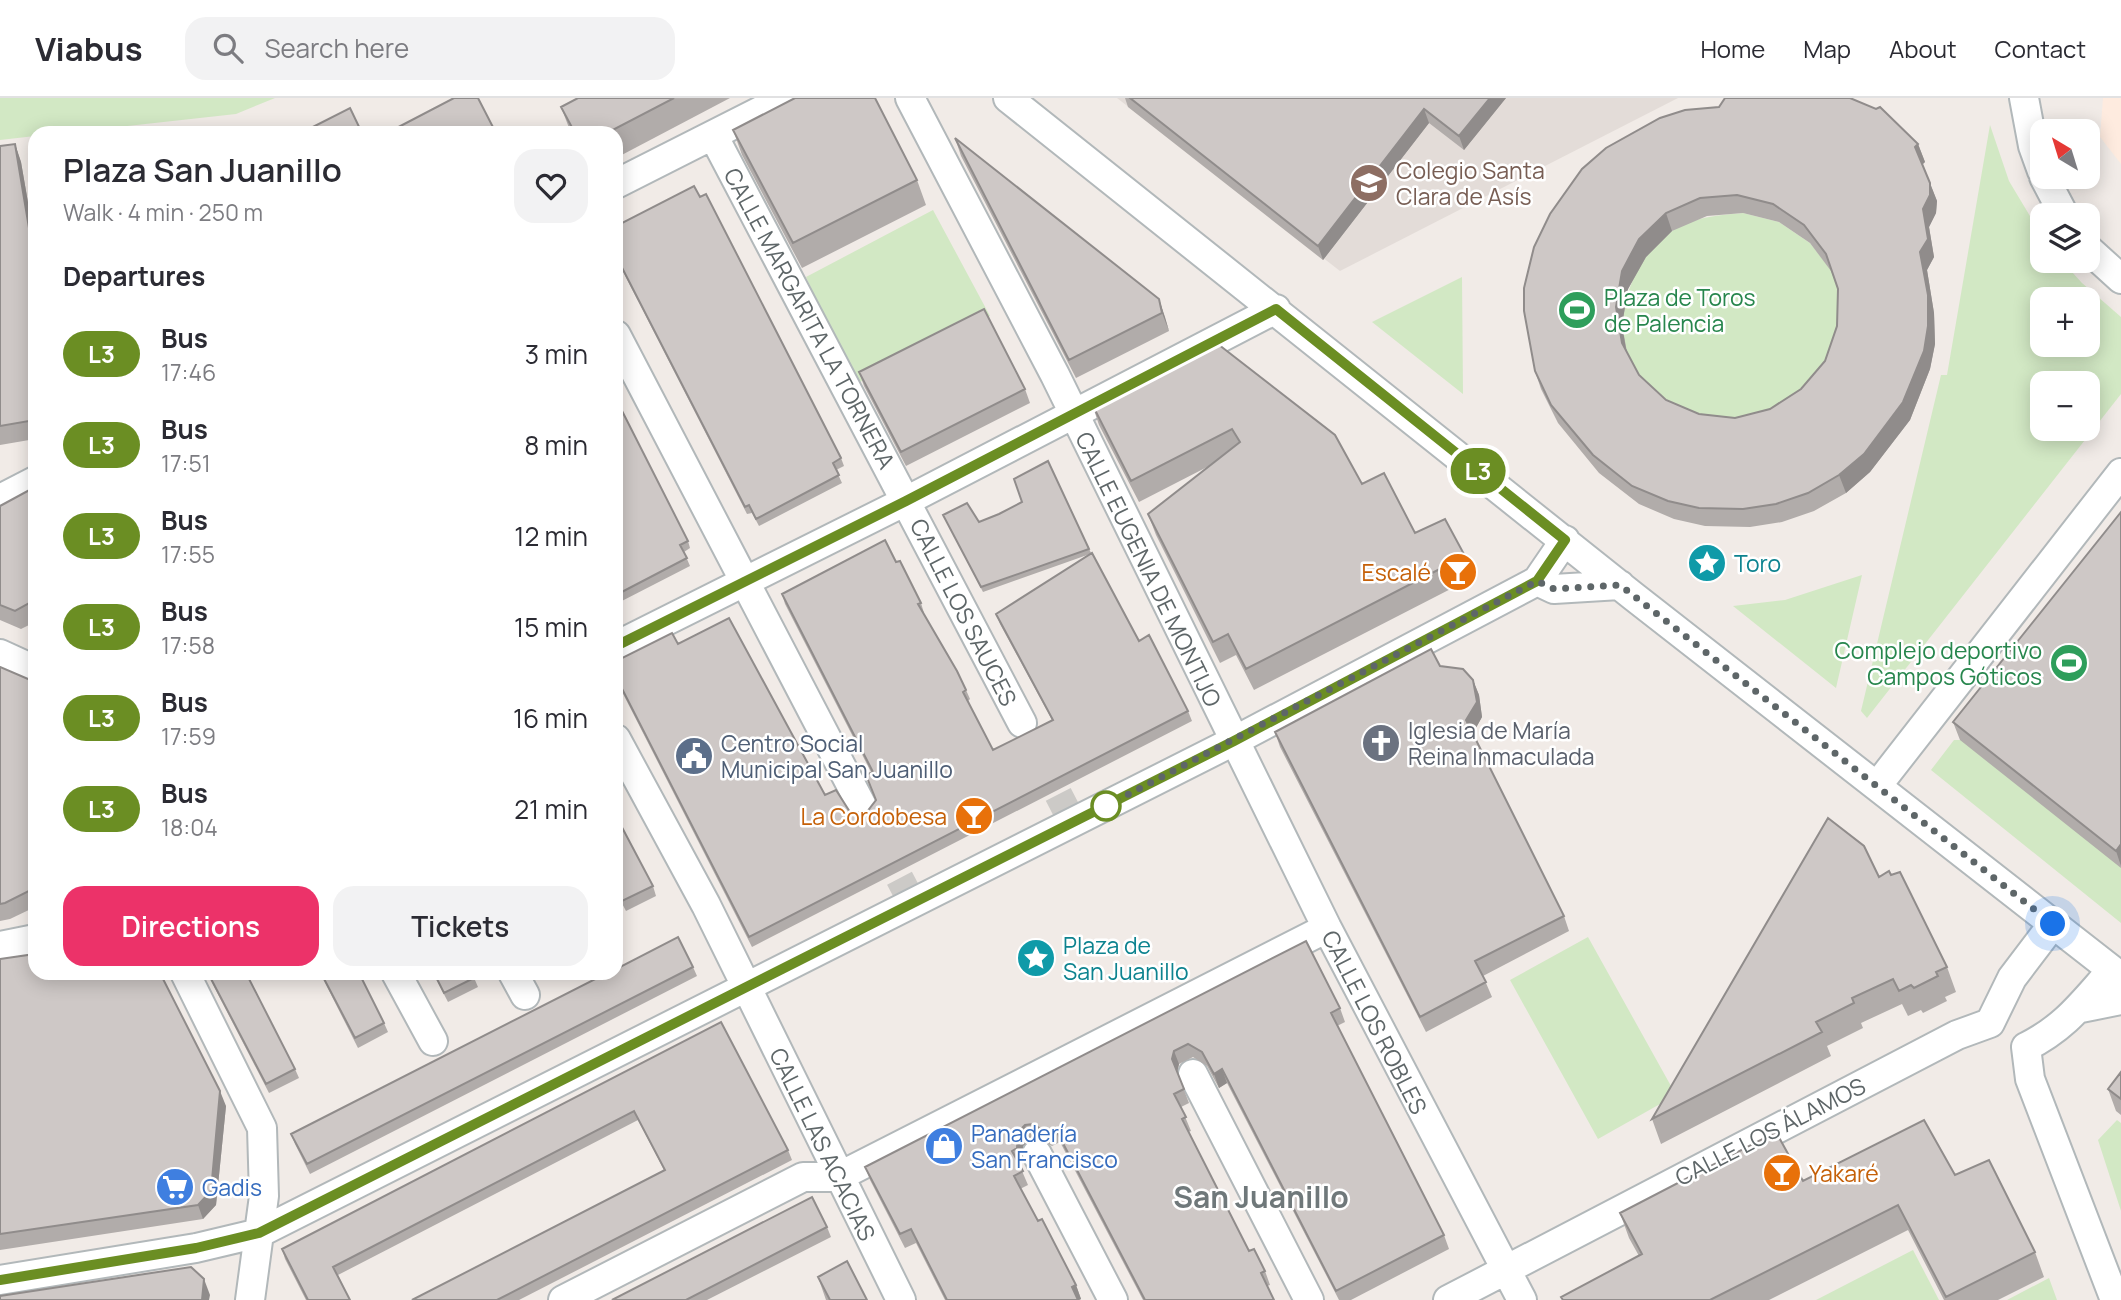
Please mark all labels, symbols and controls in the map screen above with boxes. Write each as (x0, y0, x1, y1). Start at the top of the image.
search box (185, 17, 675, 80)
text: Viabus (35, 26, 143, 71)
icon: search (209, 29, 247, 67)
text: Search here (265, 30, 409, 66)
text: Home (1700, 32, 1765, 65)
text: Map (1803, 32, 1851, 65)
text: About (1889, 32, 1957, 65)
text: Contact (1995, 32, 2086, 65)
north arrow (2030, 119, 2100, 189)
map controls (2030, 119, 2100, 441)
text: Plaza San Juanillo (63, 147, 342, 192)
button: heart (514, 149, 588, 223)
place label: Colegio Santa Clara de Asís (1396, 154, 1545, 212)
street label: CALLE MARGARITA LA TORNERA (717, 162, 903, 474)
school or university icon: Colegio Santa Clara de Asís (1348, 162, 1390, 204)
text: Walk · 4 min · 250 m (63, 196, 263, 228)
button: layers (2030, 203, 2100, 273)
text: Departures (63, 258, 205, 294)
place label: Plaza de Toros de Palencia (1604, 281, 1756, 339)
button: + (2030, 287, 2100, 357)
sports icon: Plaza de Toros de Palencia (1556, 289, 1598, 331)
text: Bus (161, 320, 208, 356)
text: 3 min (525, 336, 588, 372)
text: L3 (88, 337, 115, 370)
text: 17:46 (161, 356, 216, 388)
button: − (2030, 371, 2100, 441)
text: Bus (161, 411, 208, 447)
street label: CALLE EUGENIA DE MONTIJO (1068, 426, 1230, 712)
text: 8 min (524, 427, 588, 463)
text: L3 (88, 428, 115, 461)
text: 17:51 (161, 447, 211, 479)
line badge: L3 (1446, 448, 1510, 494)
text: L3 (1465, 454, 1491, 487)
text: Bus (161, 502, 208, 538)
street label: CALLE LOS SAUCES (903, 513, 1025, 711)
text: 12 min (514, 518, 588, 554)
text: L3 (88, 519, 115, 552)
text: 17:55 (161, 538, 215, 570)
place icon: Toro (1686, 542, 1728, 584)
place label: Toro (1734, 547, 1781, 579)
bar icon: Escalé (1437, 551, 1479, 593)
place label: Escalé (1362, 556, 1431, 588)
text: Bus (161, 593, 208, 629)
text: 15 min (514, 609, 588, 645)
text: L3 (88, 610, 115, 643)
text: 17:58 (161, 629, 215, 661)
place label: Complejo deportivo Campos Góticos (1834, 634, 2042, 692)
sports icon: Complejo deportivo Campos Góticos (2048, 642, 2090, 684)
text: Bus (161, 684, 208, 720)
text: 16 min (513, 700, 588, 736)
text: L3 (88, 701, 115, 734)
place label: Iglesia de María Reina Inmaculada (1408, 714, 1595, 772)
text: 17:59 (161, 720, 216, 752)
church icon: Iglesia de María Reina Inmaculada (1360, 722, 1402, 764)
place label: Centro Social Municipal San Juanillo (721, 727, 953, 785)
public building icon: Centro Social Municipal San Juanillo (673, 735, 715, 777)
text: Bus (161, 775, 208, 811)
text: 21 min (514, 791, 588, 827)
unlabelled marker (1091, 791, 1121, 821)
text: L3 (88, 792, 115, 825)
bar icon: La Cordobesa (953, 795, 995, 837)
place label: La Cordobesa (801, 800, 947, 832)
text: 18:04 (161, 811, 218, 843)
button: Directions (63, 886, 319, 966)
button: Tickets (333, 886, 588, 966)
your location (2035, 906, 2070, 941)
street label: CALLE LOS ROBLES (1315, 925, 1435, 1119)
place label: Plaza de San Juanillo (1063, 929, 1189, 987)
place icon: Plaza de San Juanillo (1015, 937, 1057, 979)
street label: CALLE LAS ACACIAS (762, 1042, 884, 1246)
street label: CALLE LOS ÁLAMOS (1669, 1069, 1871, 1193)
place label: Panadería San Francisco (971, 1117, 1118, 1175)
shop icon: Panadería San Francisco (923, 1125, 965, 1167)
bar icon: Yakaré (1761, 1152, 1803, 1194)
place label: Yakaré (1809, 1157, 1879, 1189)
supermarket icon: Gadis (154, 1166, 196, 1208)
place label: Gadis (202, 1171, 262, 1203)
district label: San Juanillo (1173, 1176, 1349, 1217)

